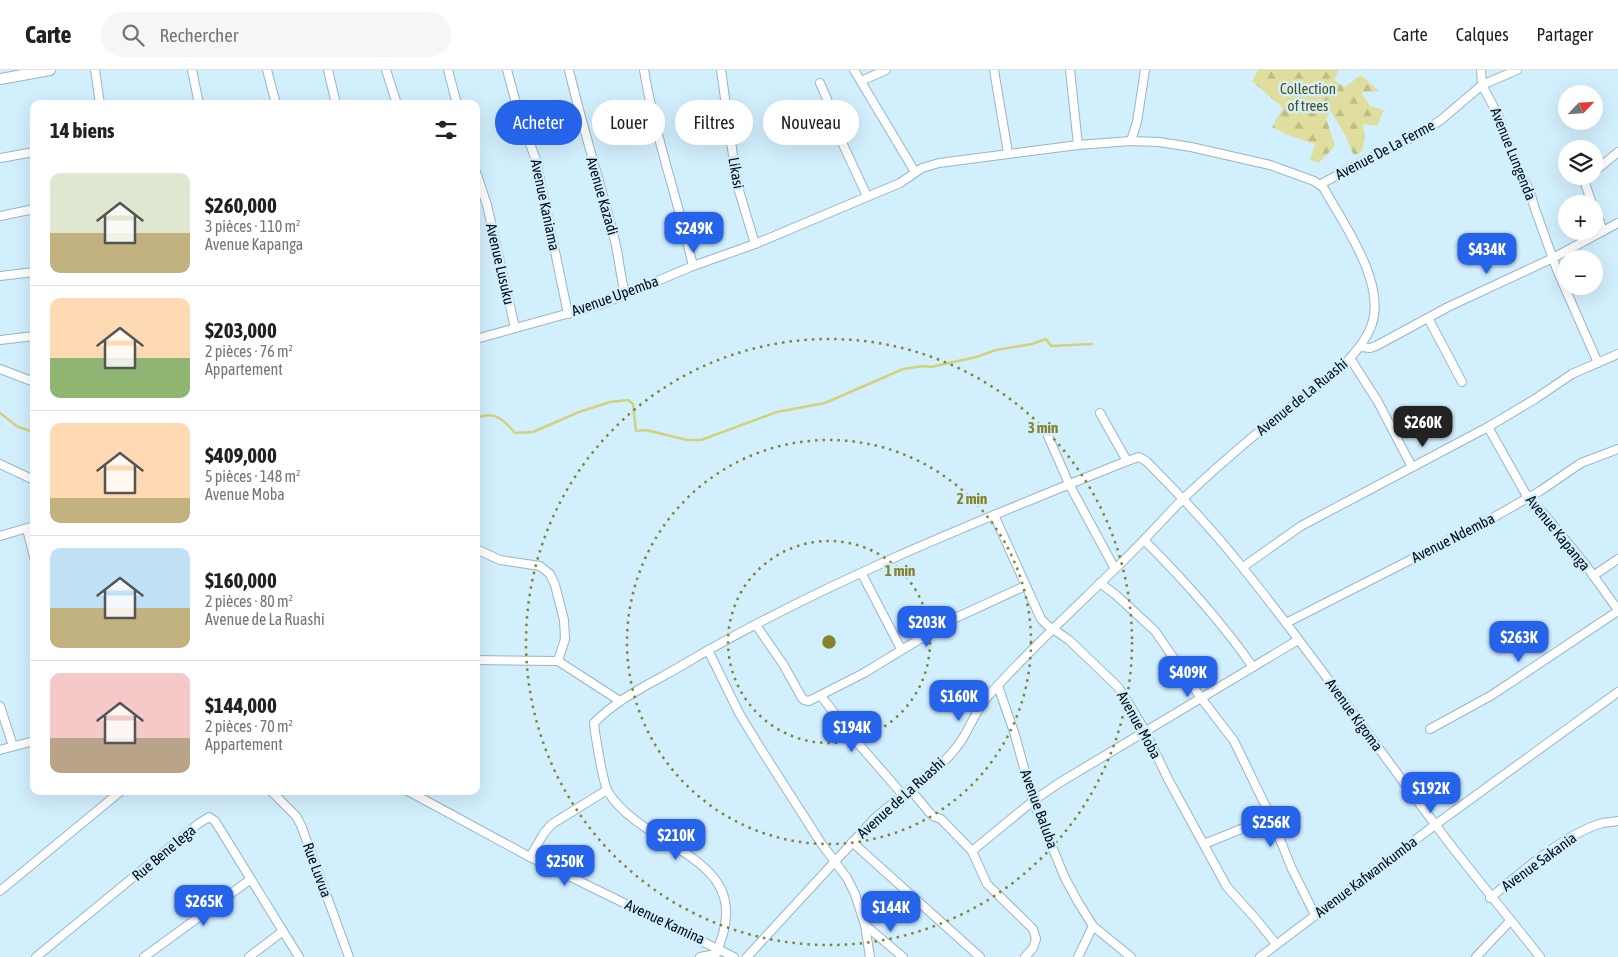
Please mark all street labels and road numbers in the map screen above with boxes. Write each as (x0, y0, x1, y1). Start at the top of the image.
street label: Avenue Lungenda (1487, 105, 1540, 203)
street label: Avenue De La Ferme (1332, 116, 1438, 183)
street label: Avenue Kazadi (583, 155, 622, 237)
street label: Likasi (725, 156, 748, 190)
street label: Avenue Kaniama (527, 158, 563, 252)
street label: Avenue Lusuku (483, 222, 518, 306)
street label: Avenue Upemba (569, 272, 661, 319)
street label: Avenue de La Ruashi (1253, 355, 1351, 439)
street label: Avenue Kapanga (1523, 492, 1594, 574)
street label: Avenue Ndemba (1408, 509, 1497, 566)
street label: Avenue Kigoma (1322, 675, 1386, 754)
street label: Avenue Moba (1114, 688, 1165, 762)
street label: Avenue de La Ruashi (853, 754, 948, 841)
street label: Avenue Baluba (1017, 767, 1062, 851)
street label: Rue Bene lega (129, 821, 199, 884)
street label: Avenue Sakania (1498, 829, 1579, 894)
street label: Avenue Kafwankumba (1311, 833, 1420, 921)
street label: Rue Luvua (300, 840, 335, 900)
street label: Avenue Kamina (623, 896, 708, 947)

